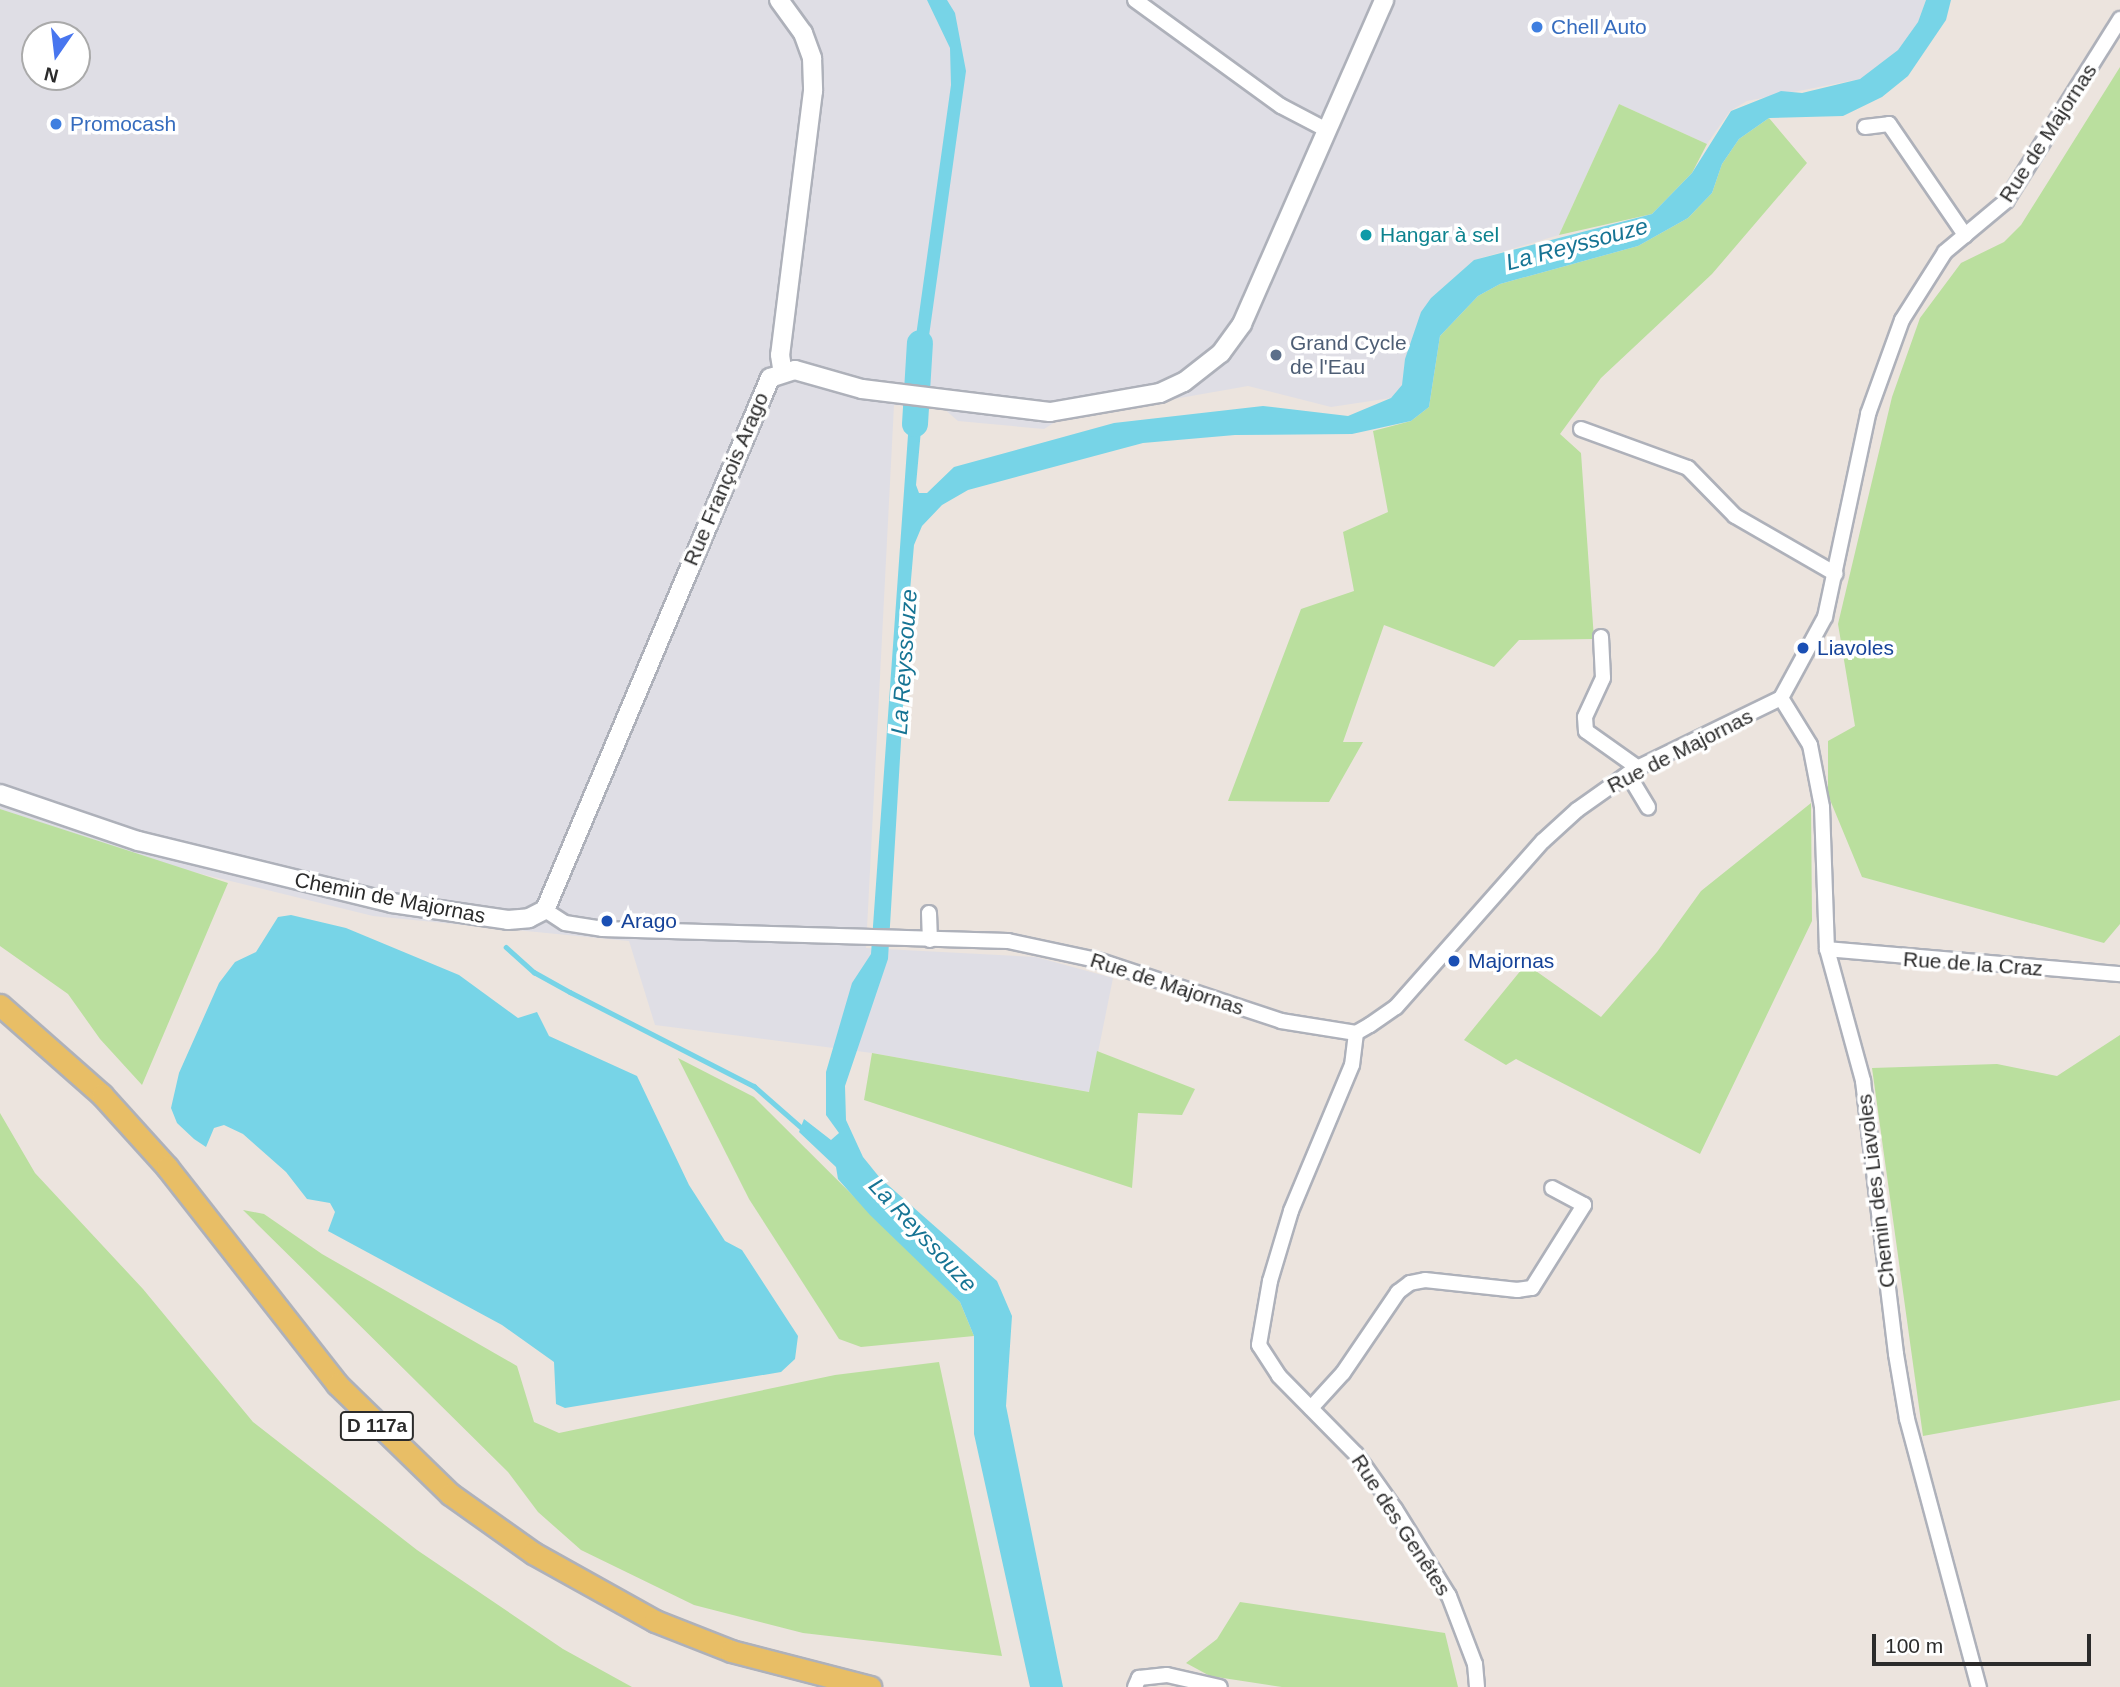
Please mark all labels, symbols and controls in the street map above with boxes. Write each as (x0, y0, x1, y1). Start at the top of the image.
place label: Chell Auto (1551, 14, 1648, 40)
marker: Chell Auto (1529, 19, 1545, 35)
north arrow (21, 21, 91, 91)
street label: Rue de Majornas (1994, 59, 2102, 207)
text: N (42, 63, 60, 87)
place label: Promocash (70, 111, 176, 137)
marker: Promocash (48, 116, 64, 132)
water label: La Reyssouze (1503, 212, 1651, 276)
place label: Hangar à sel (1380, 222, 1499, 248)
marker: Hangar à sel (1358, 227, 1374, 243)
place label: Grand Cycle de l'Eau (1290, 330, 1407, 380)
marker: Grand Cycle de l'Eau (1268, 347, 1284, 363)
street label: Rue François Arago (678, 388, 774, 570)
water label: La Reyssouze (885, 588, 923, 736)
place label: Liavoles (1817, 635, 1894, 661)
marker: Liavoles (1795, 640, 1811, 656)
street label: Rue de Majornas (1603, 703, 1757, 799)
street label: Chemin de Majornas (292, 867, 488, 929)
place label: Arago (621, 908, 677, 934)
marker: Arago (599, 913, 615, 929)
street label: Rue de Majornas (1087, 947, 1247, 1021)
street label: Rue de la Craz (1902, 947, 2044, 981)
place label: Majornas (1468, 948, 1554, 974)
marker: Majornas (1446, 953, 1462, 969)
street label: Chemin des Liavoles (1852, 1093, 1900, 1289)
water label: La Reyssouze (863, 1172, 983, 1298)
road number: D 117a (338, 1410, 416, 1442)
street label: Rue des Genêtes (1346, 1450, 1456, 1600)
scale bar (1875, 1620, 2094, 1664)
text: 100 m (1885, 1634, 1943, 1657)

